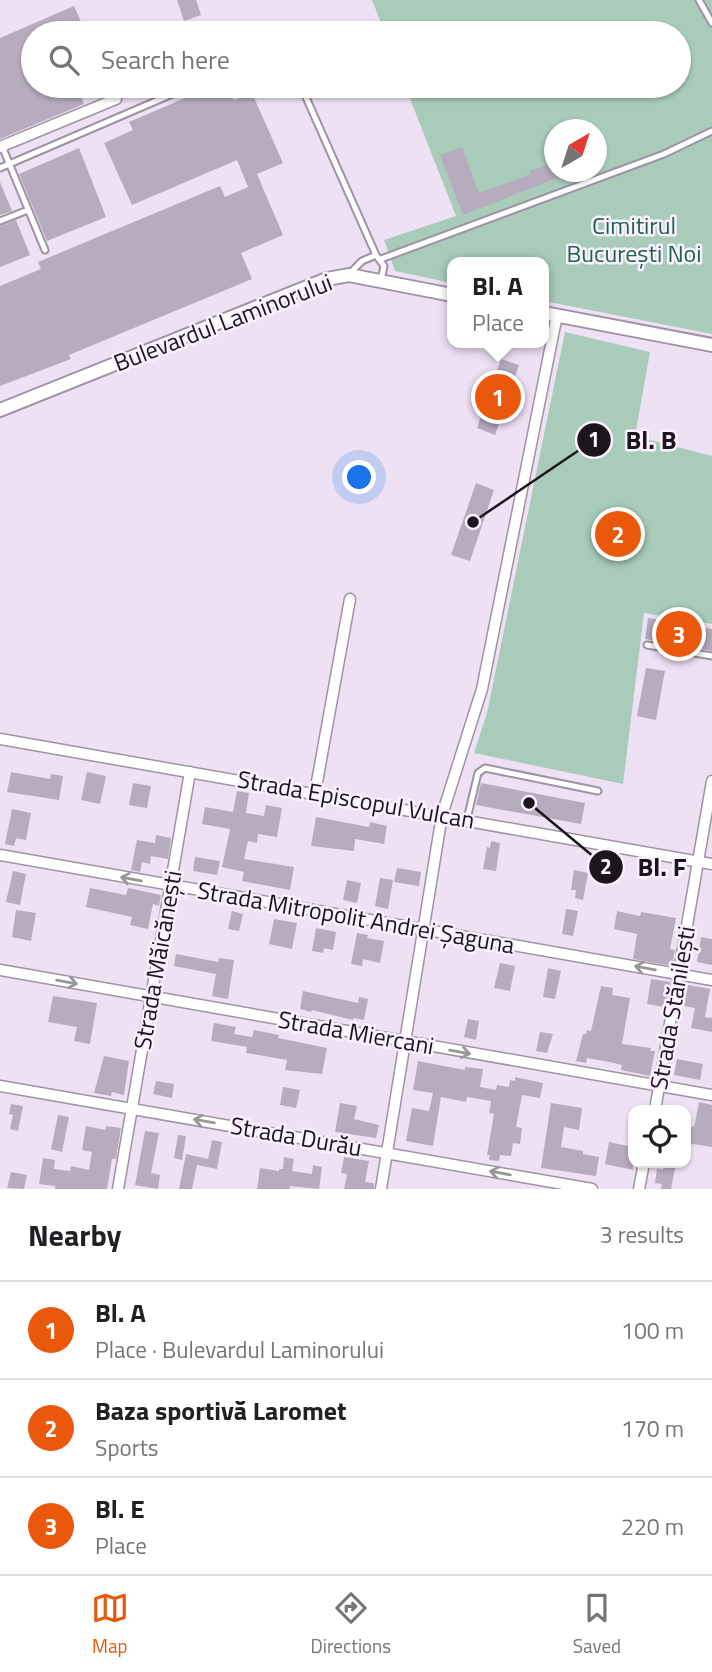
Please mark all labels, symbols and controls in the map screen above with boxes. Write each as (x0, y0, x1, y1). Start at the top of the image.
search box (21, 21, 691, 98)
text: Search here (101, 40, 230, 79)
icon: search (45, 41, 83, 79)
north arrow (544, 119, 607, 182)
park label: Cimitirul București Noi (566, 207, 702, 271)
popup (447, 257, 549, 348)
street label: Bulevardul Laminorului (108, 264, 337, 380)
text: Bl. A (472, 266, 523, 305)
text: Place (472, 305, 524, 340)
pin: 1 (475, 371, 521, 423)
callout: Bl. B (577, 416, 691, 463)
text: Bl. B (625, 420, 677, 459)
text: 1 (588, 423, 600, 455)
your location (342, 460, 376, 494)
pin: 2 (595, 508, 641, 560)
pin: 3 (656, 608, 702, 660)
street label: Strada Episcopul Vulcan (235, 760, 478, 838)
callout: Bl. F (589, 843, 701, 890)
text: Bl. F (637, 847, 687, 886)
text: 2 (600, 850, 612, 882)
street label: Strada Măicănești (124, 867, 190, 1052)
one-way arrow (120, 871, 143, 885)
street label: Strada Mitropolit Andrei Șaguna (195, 871, 518, 963)
street label: Strada Stănilești (640, 923, 704, 1092)
one-way arrow (634, 961, 657, 974)
one-way arrow (55, 975, 78, 989)
street label: Strada Miercani (275, 1001, 437, 1063)
one-way arrow (448, 1046, 471, 1059)
map controls (628, 1105, 691, 1168)
button: locate (628, 1105, 691, 1168)
street label: Strada Durău (228, 1107, 365, 1165)
one-way arrow (193, 1114, 216, 1127)
one-way arrow (489, 1166, 512, 1179)
text: Nearby (28, 1212, 121, 1258)
text: 3 results (600, 1217, 684, 1252)
text: Bl. A (95, 1293, 146, 1332)
text: 1 (45, 1313, 57, 1348)
text: 100 m (621, 1313, 684, 1348)
text: Place · Bulevardul Laminorului (95, 1332, 384, 1367)
text: Baza sportivă Laromet (95, 1391, 346, 1430)
text: 2 (45, 1411, 57, 1446)
text: 170 m (621, 1411, 684, 1446)
text: Sports (95, 1430, 158, 1465)
text: Bl. E (95, 1489, 145, 1528)
text: 3 (45, 1509, 57, 1544)
text: 220 m (621, 1509, 684, 1544)
text: Place (95, 1528, 147, 1563)
tab: Map (91, 1589, 129, 1660)
tab: Directions (311, 1589, 391, 1660)
tab: Saved (573, 1589, 621, 1660)

